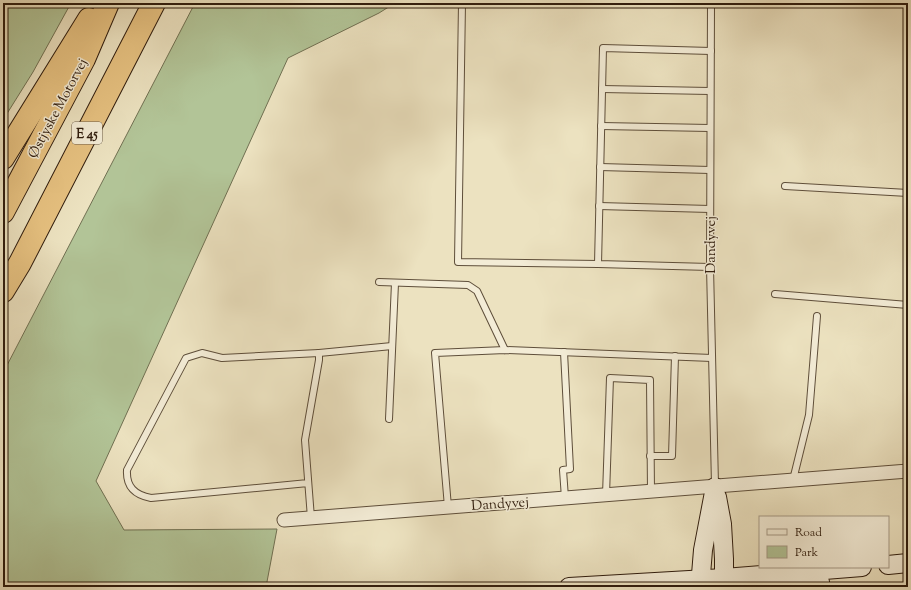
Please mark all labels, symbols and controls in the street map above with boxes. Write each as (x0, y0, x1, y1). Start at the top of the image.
street label: Østjyske Motorvej (24, 55, 94, 162)
road number: E 45 (72, 122, 102, 144)
street label: Dandyvej (702, 216, 722, 274)
street label: Dandyvej (471, 493, 530, 517)
legend (759, 516, 889, 568)
text: Road (795, 524, 822, 542)
text: Park (795, 544, 818, 562)

